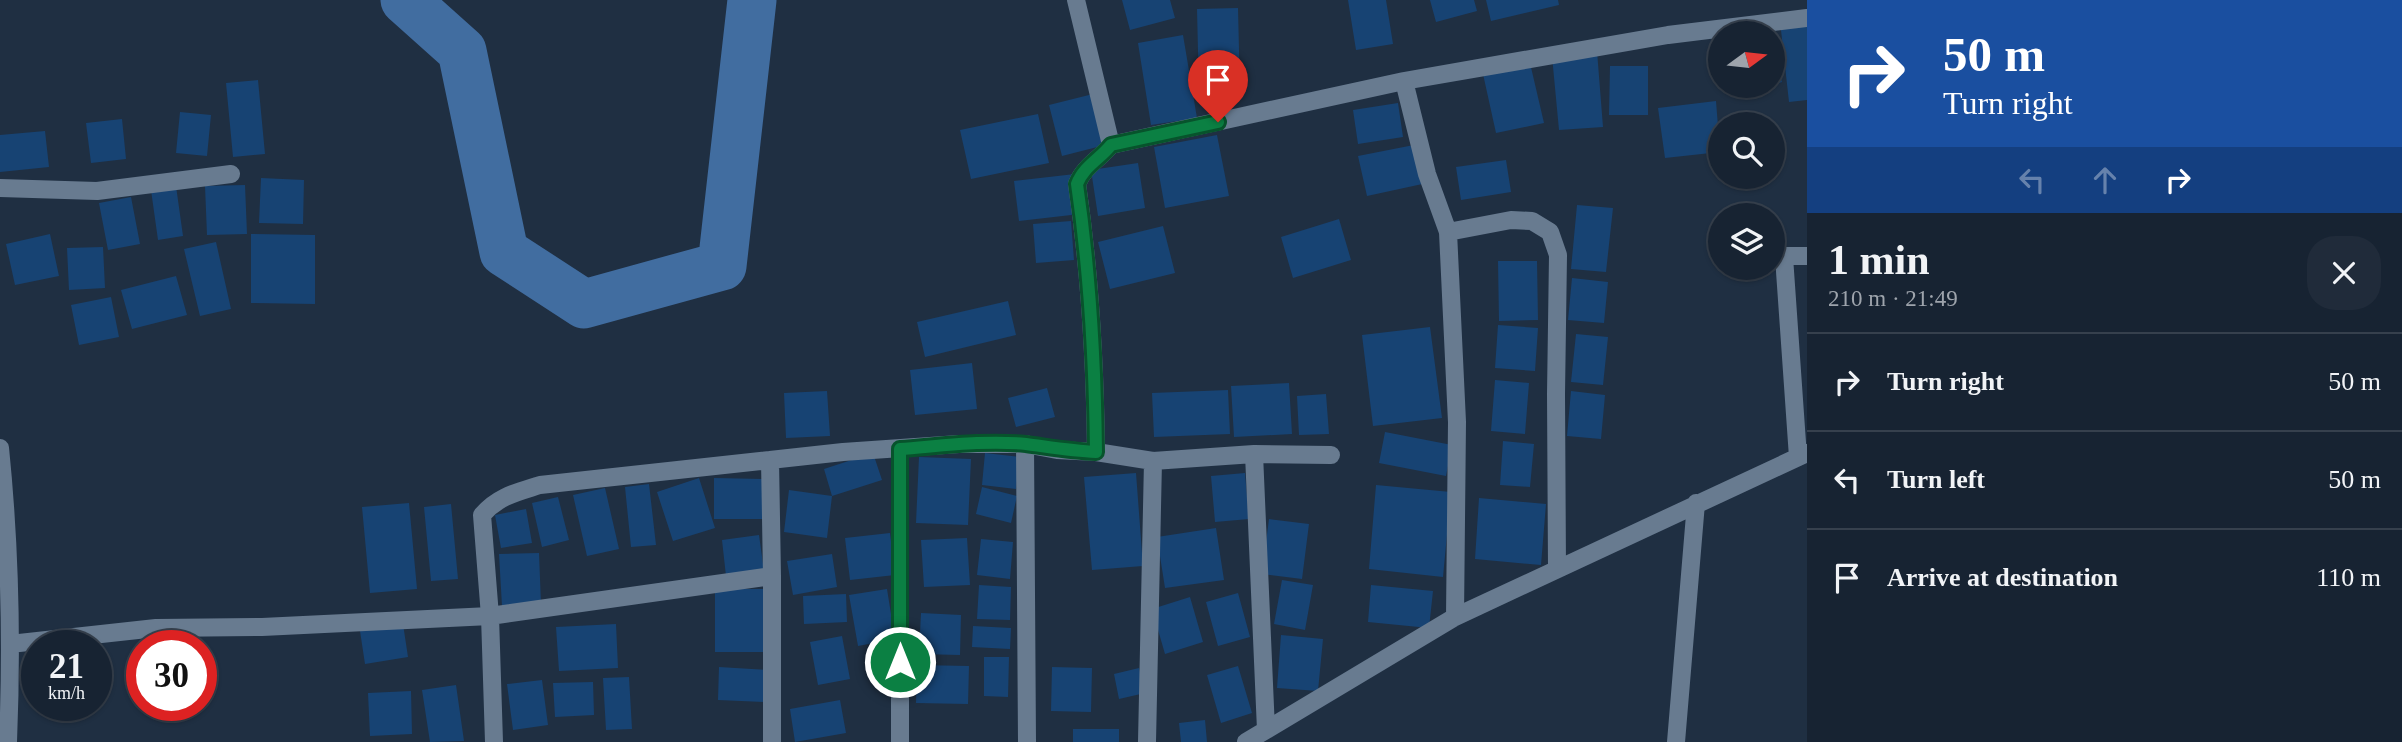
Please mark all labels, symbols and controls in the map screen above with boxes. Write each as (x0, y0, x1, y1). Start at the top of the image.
north arrow (1708, 21, 1785, 98)
map controls (1708, 21, 1785, 280)
text: 50 m (1943, 27, 2045, 82)
icon: right (1828, 28, 1919, 119)
pin (1188, 50, 1248, 122)
icon: arrive (1199, 61, 1237, 99)
text: Turn right (1943, 85, 2073, 121)
button: search (1708, 112, 1785, 189)
icon: left (2013, 161, 2051, 199)
icon: ahead (2086, 161, 2124, 199)
icon: right (2159, 161, 2197, 199)
button: layers (1708, 203, 1785, 280)
button: close (2307, 236, 2381, 310)
text: 1 min (1828, 237, 1930, 283)
text: 210 m · 21:49 (1828, 286, 1958, 311)
icon: right (1828, 363, 1866, 401)
text: Turn right (1887, 367, 2004, 396)
text: 50 m (2328, 367, 2381, 396)
icon: left (1828, 461, 1866, 499)
text: Turn left (1887, 465, 1985, 494)
text: 50 m (2328, 465, 2381, 494)
icon: arrive (1828, 559, 1866, 597)
text: Arrive at destination (1887, 563, 2118, 592)
text: 110 m (2316, 563, 2381, 592)
position arrow (863, 625, 937, 699)
speed limit sign: 30 (126, 630, 217, 721)
text: 21 (49, 647, 84, 686)
text: km/h (48, 683, 85, 703)

